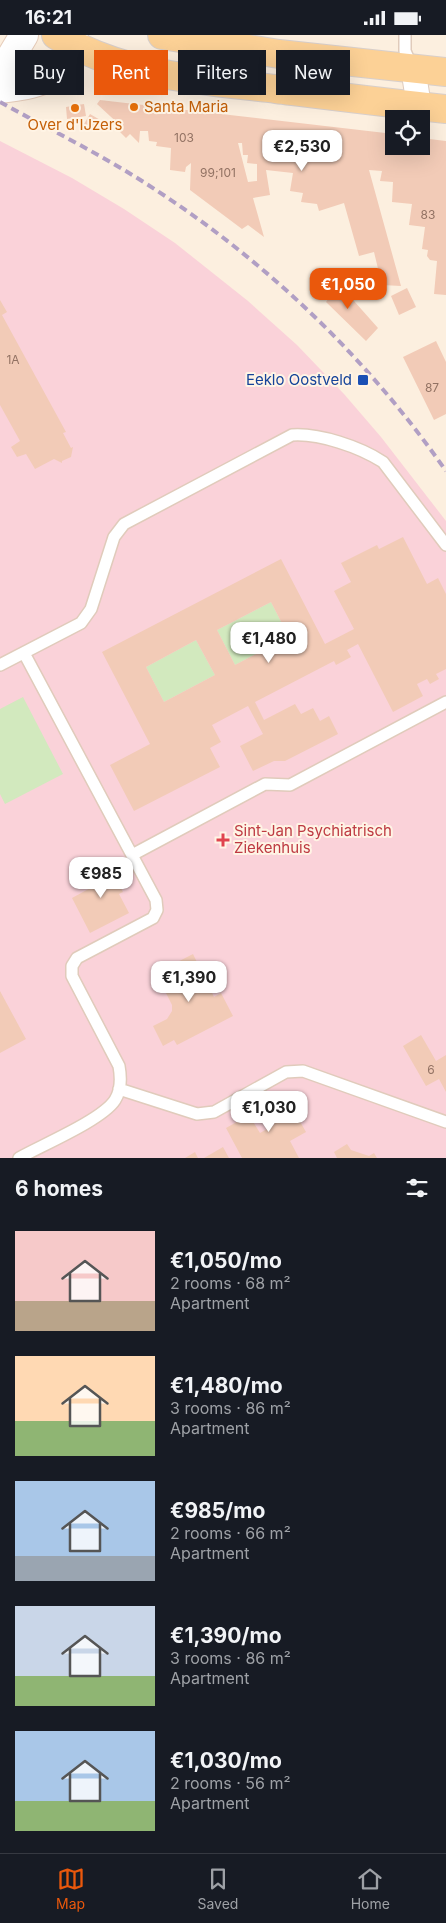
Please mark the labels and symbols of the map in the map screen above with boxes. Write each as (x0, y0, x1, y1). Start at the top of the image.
place label: Santa Maria (144, 97, 228, 116)
marker: Santa Maria (128, 101, 140, 113)
marker: Over d'IJzers (69, 102, 81, 114)
place label: Over d'IJzers (28, 115, 123, 134)
pin: €2,530 (261, 129, 343, 172)
house number: 103 (174, 130, 194, 145)
house number: 99;101 (200, 165, 236, 180)
house number: 83 (421, 207, 435, 222)
pin: €1,050 (307, 267, 389, 310)
house number: 1A (6, 352, 20, 367)
place label: Eeklo Oostveld (246, 370, 352, 389)
marker: Eeklo Oostveld (356, 373, 370, 387)
house number: 87 (425, 380, 439, 395)
pin: €1,480 (228, 621, 310, 664)
place label: Sint-Jan Psychiatrisch Ziekenhuis (234, 821, 392, 857)
marker: Sint-Jan Psychiatrisch Ziekenhuis (216, 833, 230, 847)
pin: €985 (71, 857, 131, 899)
pin: €1,390 (148, 961, 230, 1003)
house number: 6 (427, 1062, 435, 1077)
pin: €1,030 (228, 1091, 310, 1133)

